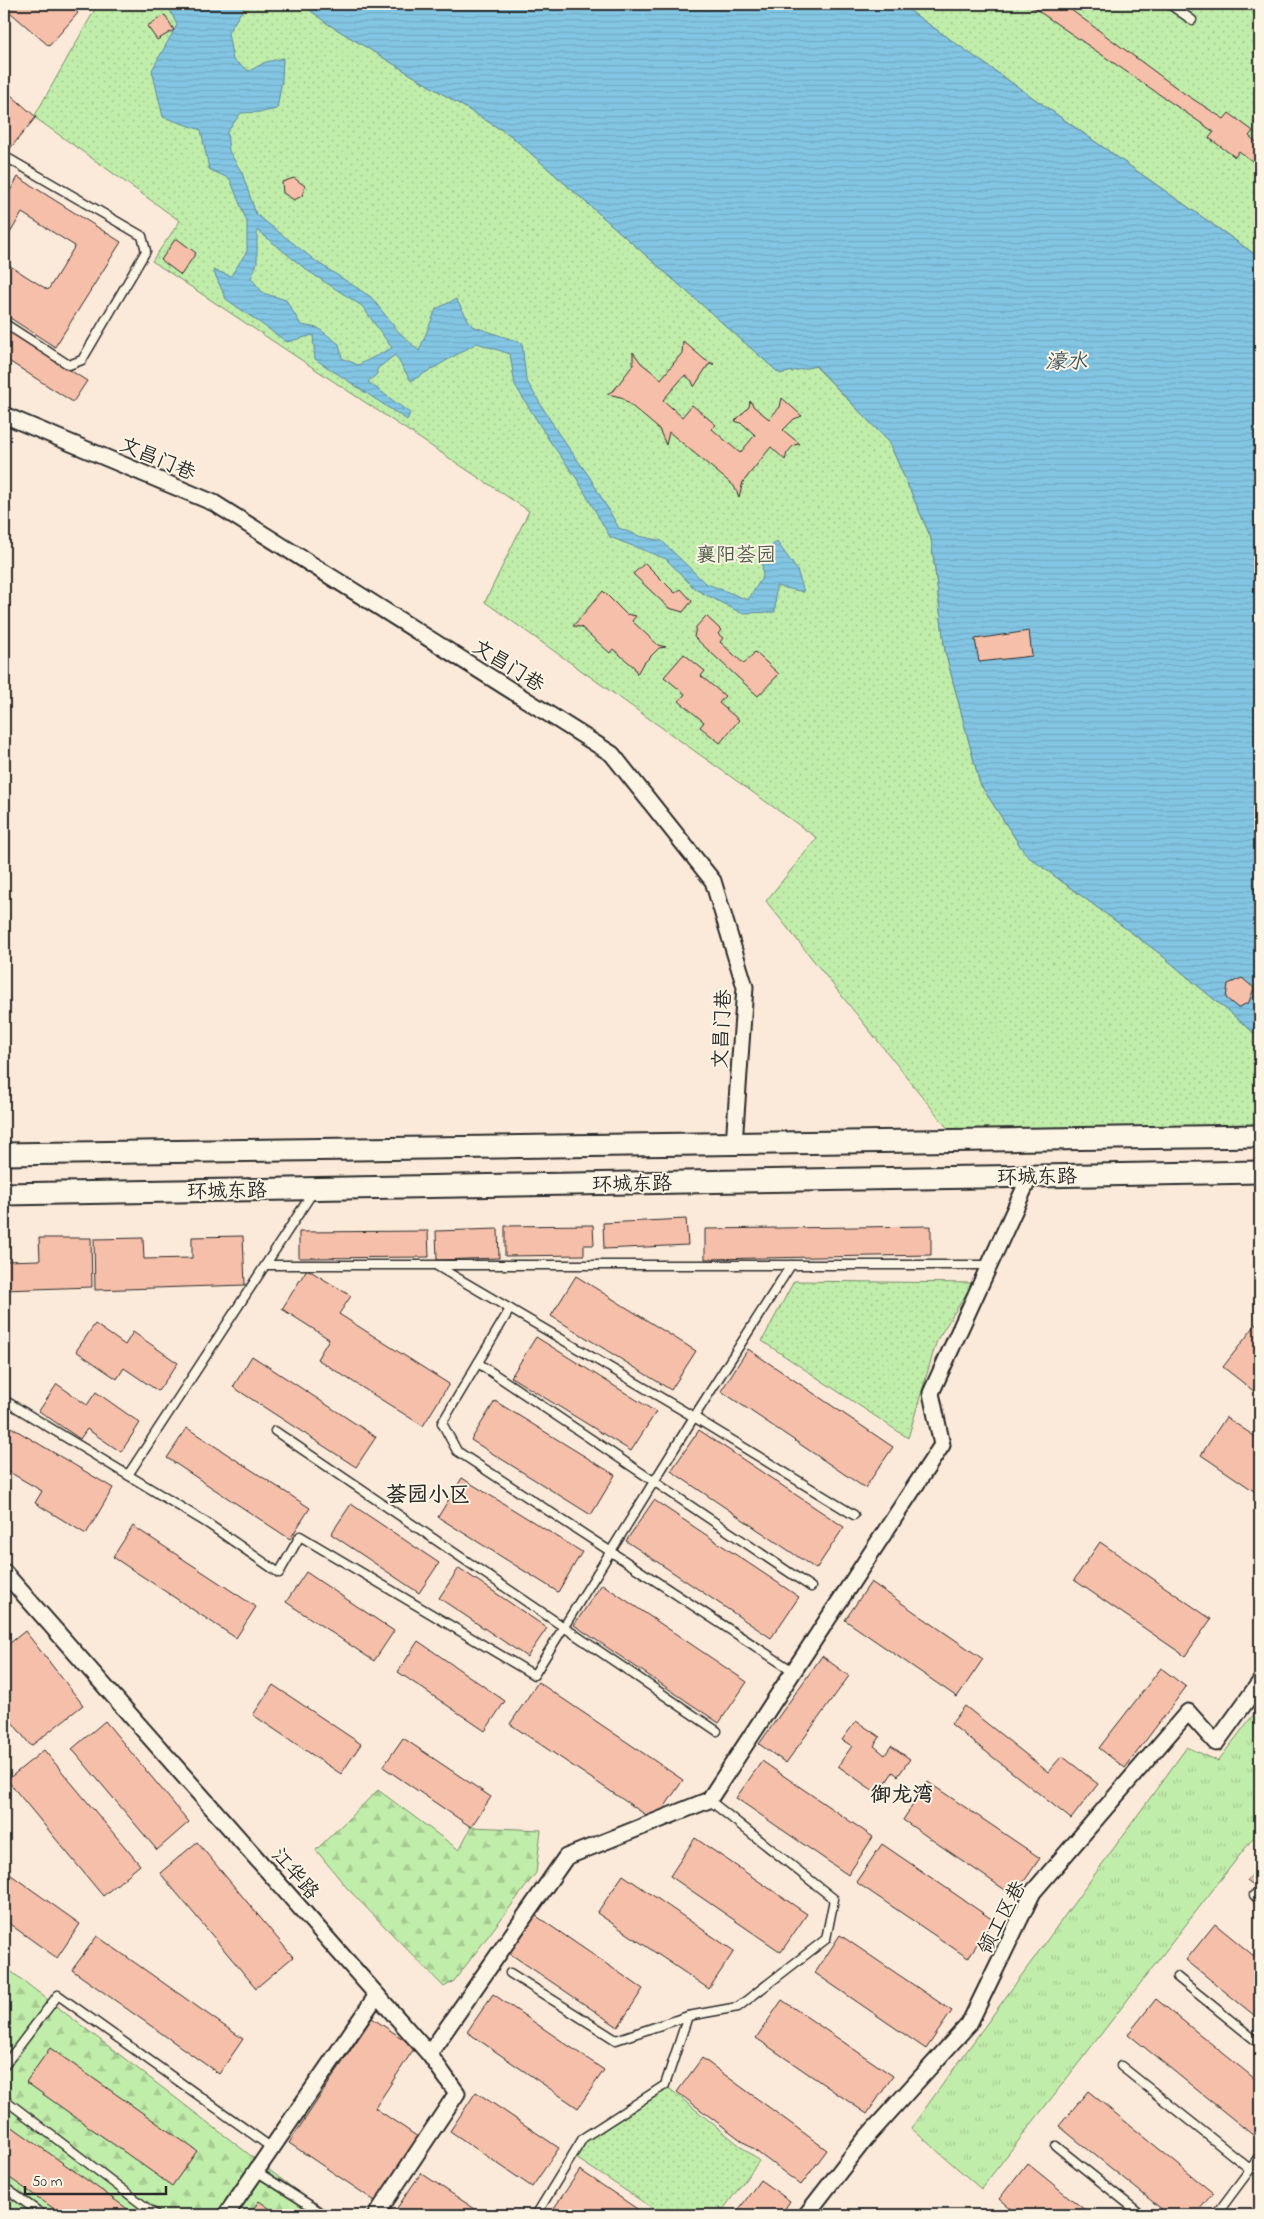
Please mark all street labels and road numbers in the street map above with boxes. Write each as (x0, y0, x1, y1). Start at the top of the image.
street label: 文昌门巷 (115, 431, 200, 490)
street label: 文昌门巷 (466, 634, 550, 701)
street label: 文昌门巷 (707, 987, 740, 1070)
street label: 环城东路 (997, 1163, 1078, 1194)
street label: 环城东路 (592, 1170, 673, 1201)
street label: 环城东路 (187, 1177, 268, 1208)
street label: 江华路 (263, 1842, 325, 1908)
street label: 领工区巷 (972, 1875, 1035, 1960)

